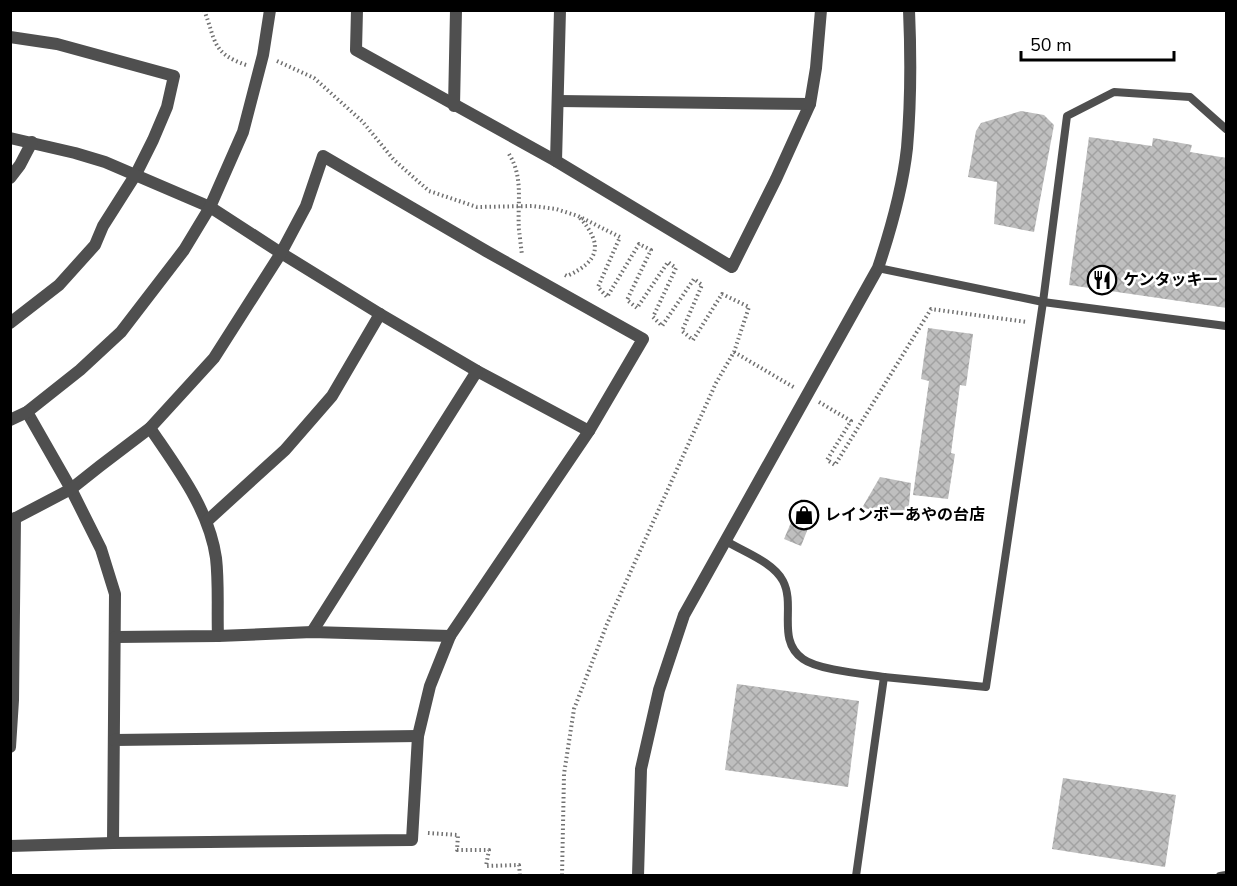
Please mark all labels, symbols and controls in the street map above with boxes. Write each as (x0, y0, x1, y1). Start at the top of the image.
scale bar (1021, 24, 1174, 62)
text: 50 m (1030, 33, 1072, 57)
restaurant icon: ケンタッキー (1086, 264, 1118, 296)
place label: ケンタッキー (1123, 269, 1219, 291)
shop icon: レインボーあやの台店 (788, 499, 820, 531)
place label: レインボーあやの台店 (825, 504, 985, 526)

